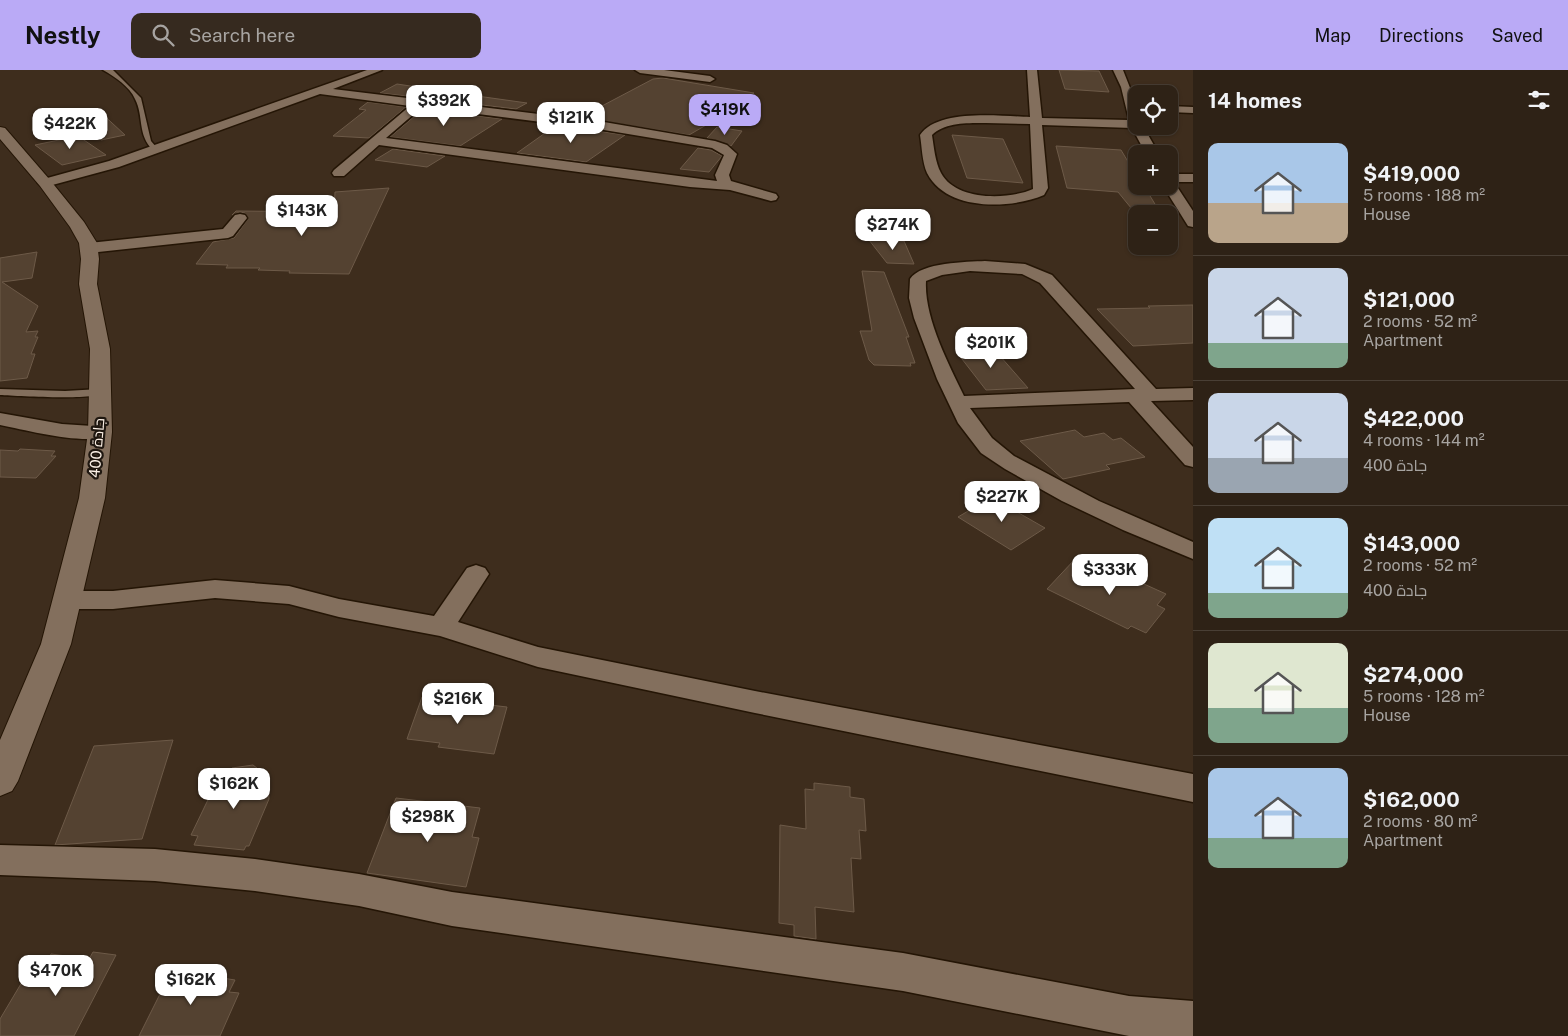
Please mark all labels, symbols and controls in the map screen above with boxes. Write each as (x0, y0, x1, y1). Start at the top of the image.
search box (131, 13, 481, 58)
text: Nestly (25, 21, 101, 49)
icon: search (149, 21, 177, 49)
text: Search here (189, 24, 295, 46)
text: Map (1314, 25, 1351, 46)
text: Directions (1379, 25, 1464, 46)
text: Saved (1492, 25, 1543, 46)
pin: $392K (409, 85, 479, 127)
map controls (1128, 85, 1178, 255)
button: locate (1128, 85, 1178, 135)
icon: filters (1525, 86, 1553, 114)
text: 14 homes (1208, 88, 1302, 113)
text: $392K (417, 91, 471, 110)
pin: $419K (690, 93, 760, 136)
text: $419K (700, 100, 750, 119)
pin: $121K (536, 102, 606, 144)
pin: $422K (35, 108, 105, 150)
text: $121K (548, 108, 594, 127)
text: $422K (43, 114, 97, 133)
button: + (1128, 145, 1178, 195)
text: $419,000 (1363, 161, 1460, 186)
icon: home (1248, 163, 1308, 223)
text: 5 rooms · 188 m² (1363, 186, 1485, 205)
pin: $143K (267, 194, 337, 237)
text: $143K (277, 201, 327, 220)
button: − (1128, 205, 1178, 255)
text: House (1363, 205, 1411, 224)
pin: $274K (858, 208, 928, 251)
text: $274K (867, 215, 919, 234)
text: $121,000 (1363, 287, 1455, 312)
icon: home (1248, 288, 1308, 348)
text: 2 rooms · 52 m² (1363, 312, 1477, 331)
pin: $201K (956, 326, 1026, 369)
text: Apartment (1363, 331, 1443, 350)
text: $201K (966, 333, 1016, 352)
text: $422,000 (1363, 406, 1464, 431)
icon: home (1248, 413, 1308, 473)
street label: جادة 400 (85, 417, 108, 479)
text: 4 rooms · 144 m² (1363, 431, 1485, 450)
text: جادة 400 (1363, 456, 1427, 475)
pin: $227K (967, 480, 1037, 523)
text: $227K (976, 487, 1028, 506)
text: $143,000 (1363, 531, 1460, 556)
icon: home (1248, 538, 1308, 598)
pin: $333K (1075, 554, 1145, 596)
text: 2 rooms · 52 m² (1363, 556, 1477, 575)
text: $333K (1083, 560, 1137, 579)
text: جادة 400 (1363, 581, 1427, 600)
text: $274,000 (1363, 662, 1464, 687)
icon: home (1248, 663, 1308, 723)
pin: $216K (423, 682, 493, 725)
text: 5 rooms · 128 m² (1363, 687, 1485, 706)
text: $216K (433, 689, 483, 708)
text: House (1363, 706, 1411, 725)
pin: $162K (199, 768, 269, 810)
text: $162K (209, 774, 259, 793)
text: $162,000 (1363, 787, 1460, 812)
icon: home (1248, 788, 1308, 848)
pin: $298K (393, 800, 463, 843)
text: $298K (401, 807, 455, 826)
text: 2 rooms · 80 m² (1363, 812, 1477, 831)
text: Apartment (1363, 831, 1443, 850)
pin: $470K (21, 954, 91, 997)
text: $470K (29, 961, 83, 980)
pin: $162K (156, 964, 226, 1006)
text: $162K (166, 970, 216, 989)

